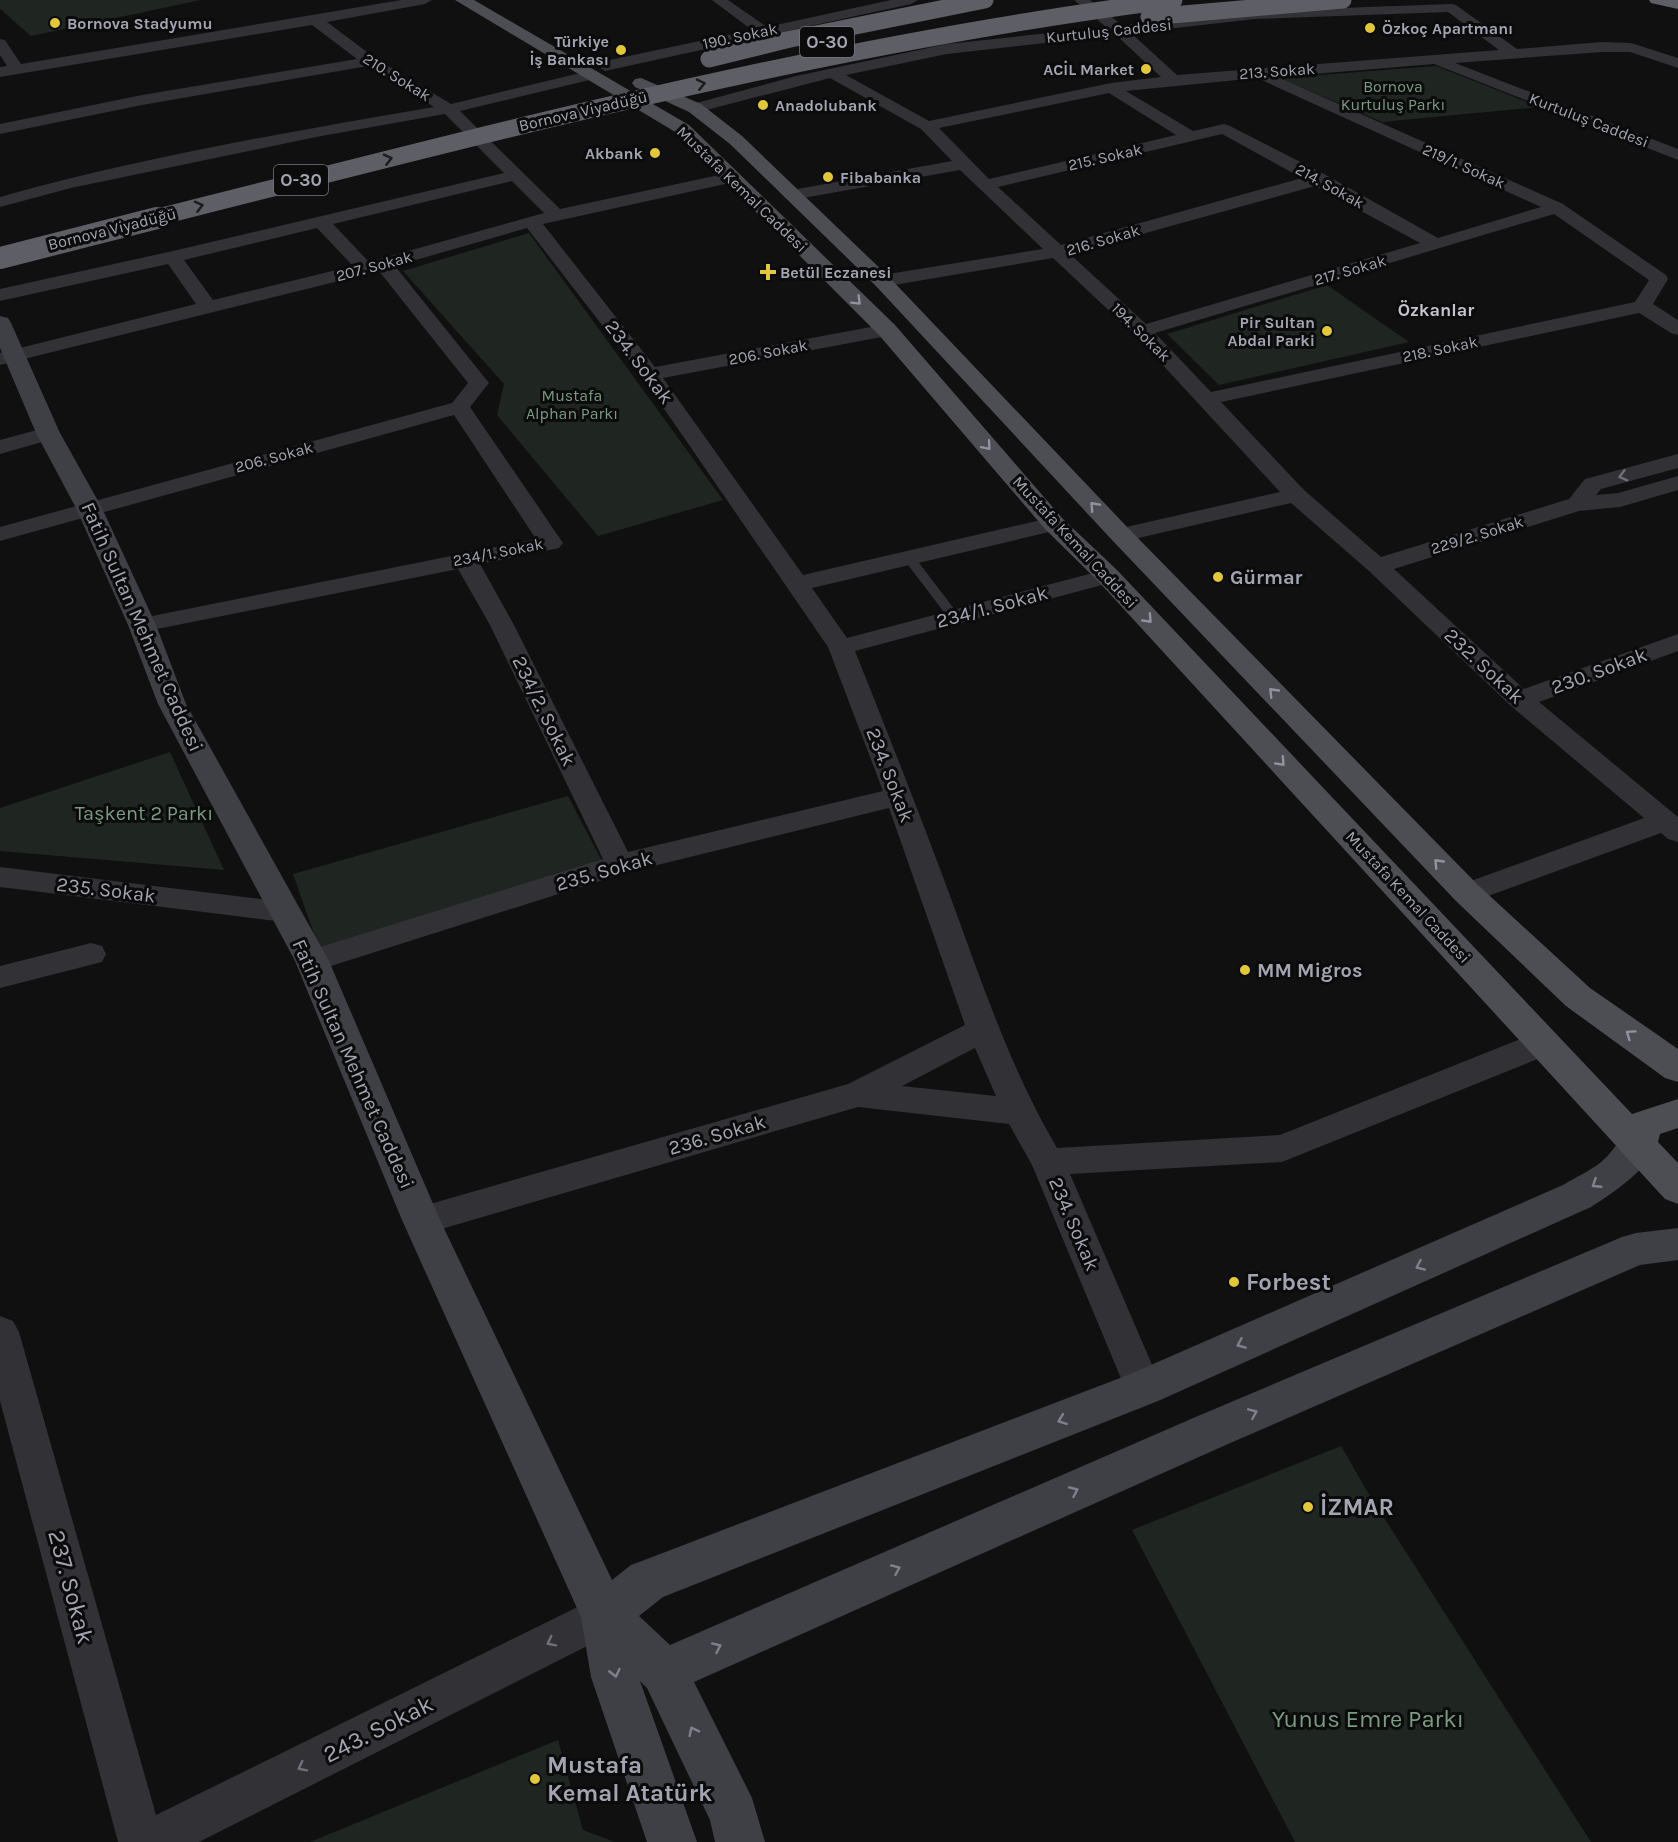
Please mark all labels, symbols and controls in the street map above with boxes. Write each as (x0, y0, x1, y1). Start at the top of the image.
place label: Bornova Stadyumu (67, 14, 212, 33)
street label: Kurtuluş Caddesi (1045, 15, 1173, 47)
marker: Bornova Stadyumu (48, 16, 62, 30)
street label: 190. Sokak (701, 19, 779, 53)
place label: Özkoç Apartmanı (1382, 19, 1513, 38)
marker: Özkoç Apartmanı (1363, 21, 1377, 35)
road number: O-30 (800, 27, 854, 57)
place label: Türkiye İş Bankası (529, 32, 609, 69)
marker: Türkiye İş Bankası (614, 43, 628, 57)
street label: 210. Sokak (360, 49, 434, 105)
street label: 213. Sokak (1238, 59, 1316, 83)
place label: ACİL Market (1043, 60, 1134, 79)
marker: ACİL Market (1139, 62, 1153, 76)
park label: Bornova Kurtuluş Parkı (1341, 77, 1445, 114)
one-way arrow (696, 78, 706, 91)
street label: Bornova Viyadüğü (517, 87, 649, 135)
street label: Kurtuluş Caddesi (1527, 89, 1651, 151)
place label: Anadolubank (775, 96, 877, 115)
marker: Anadolubank (756, 98, 770, 112)
street label: Mustafa Kemal Caddesi (673, 122, 811, 256)
street label: 215. Sokak (1066, 139, 1144, 175)
street label: 219/1. Sokak (1420, 139, 1508, 193)
place label: Akbank (585, 144, 644, 163)
marker: Akbank (648, 146, 662, 160)
one-way arrow (383, 153, 393, 166)
street label: 214. Sokak (1292, 159, 1368, 213)
road number: O-30 (274, 165, 328, 195)
place label: Fibabanka (840, 168, 921, 187)
marker: Fibabanka (821, 170, 835, 184)
one-way arrow (194, 201, 204, 214)
street label: Bornova Viyadüğü (46, 204, 178, 254)
street label: 216. Sokak (1064, 220, 1142, 260)
street label: 207. Sokak (334, 247, 414, 285)
street label: 217. Sokak (1312, 251, 1388, 289)
place label: Betül Eczanesi (780, 263, 891, 282)
marker: Betül Eczanesi (761, 265, 775, 279)
one-way arrow (850, 294, 861, 304)
street label: 194. Sokak (1108, 299, 1174, 365)
district label: Özkanlar (1398, 299, 1474, 321)
place label: Pir Sultan Abdal Parki (1227, 313, 1315, 350)
street label: 234. Sokak (600, 315, 678, 409)
marker: Pir Sultan Abdal Parki (1320, 324, 1334, 338)
street label: 218. Sokak (1401, 332, 1479, 366)
street label: 206. Sokak (727, 335, 809, 369)
park label: Mustafa Alphan Parkı (526, 386, 618, 423)
street label: 206. Sokak (233, 437, 315, 477)
one-way arrow (979, 439, 990, 450)
one-way arrow (1618, 469, 1629, 481)
street label: Mustafa Kemal Caddesi (1009, 472, 1141, 612)
street label: Fatih Sultan Mehmet Caddesi (76, 499, 208, 755)
one-way arrow (1091, 503, 1102, 514)
street label: 229/2. Sokak (1428, 512, 1526, 558)
street label: 234/1. Sokak (451, 534, 545, 570)
place label: Gürmar (1230, 566, 1303, 589)
marker: Gürmar (1211, 570, 1225, 584)
street label: 234/1. Sokak (934, 581, 1050, 633)
one-way arrow (1141, 613, 1152, 623)
street label: 232. Sokak (1440, 624, 1528, 708)
street label: 230. Sokak (1548, 643, 1650, 699)
street label: 234/2. Sokak (507, 652, 581, 770)
one-way arrow (1270, 689, 1281, 700)
street label: 234. Sokak (861, 724, 919, 826)
one-way arrow (1274, 755, 1285, 766)
park label: Taşkent 2 Parkı (75, 802, 213, 825)
street label: Mustafa Kemal Caddesi (1342, 827, 1474, 967)
street label: 235. Sokak (553, 846, 655, 896)
one-way arrow (1434, 859, 1445, 869)
street label: 235. Sokak (55, 873, 157, 907)
street label: Fatih Sultan Mehmet Caddesi (287, 936, 419, 1192)
place label: MM Migros (1257, 959, 1362, 982)
marker: MM Migros (1238, 963, 1252, 977)
one-way arrow (1626, 1030, 1637, 1041)
street label: 236. Sokak (666, 1110, 768, 1160)
street label: 234. Sokak (1044, 1174, 1104, 1274)
one-way arrow (1592, 1177, 1603, 1188)
one-way arrow (1415, 1259, 1426, 1271)
place label: Forbest (1246, 1268, 1331, 1296)
marker: Forbest (1227, 1275, 1241, 1289)
one-way arrow (1237, 1337, 1248, 1349)
one-way arrow (1247, 1408, 1258, 1420)
one-way arrow (1057, 1413, 1068, 1425)
one-way arrow (1068, 1486, 1079, 1498)
place label: İZMAR (1320, 1493, 1394, 1521)
marker: İZMAR (1301, 1500, 1315, 1514)
street label: 237. Sokak (42, 1527, 100, 1647)
one-way arrow (889, 1564, 900, 1576)
one-way arrow (547, 1634, 558, 1646)
one-way arrow (711, 1643, 722, 1655)
one-way arrow (607, 1668, 620, 1678)
street label: 243. Sokak (318, 1689, 438, 1769)
park label: Yunus Emre Parkı (1272, 1705, 1464, 1733)
one-way arrow (688, 1726, 700, 1737)
place label: Mustafa Kemal Atatürk (547, 1751, 712, 1807)
one-way arrow (297, 1759, 308, 1771)
marker: Mustafa Kemal Atatürk (528, 1772, 542, 1786)

